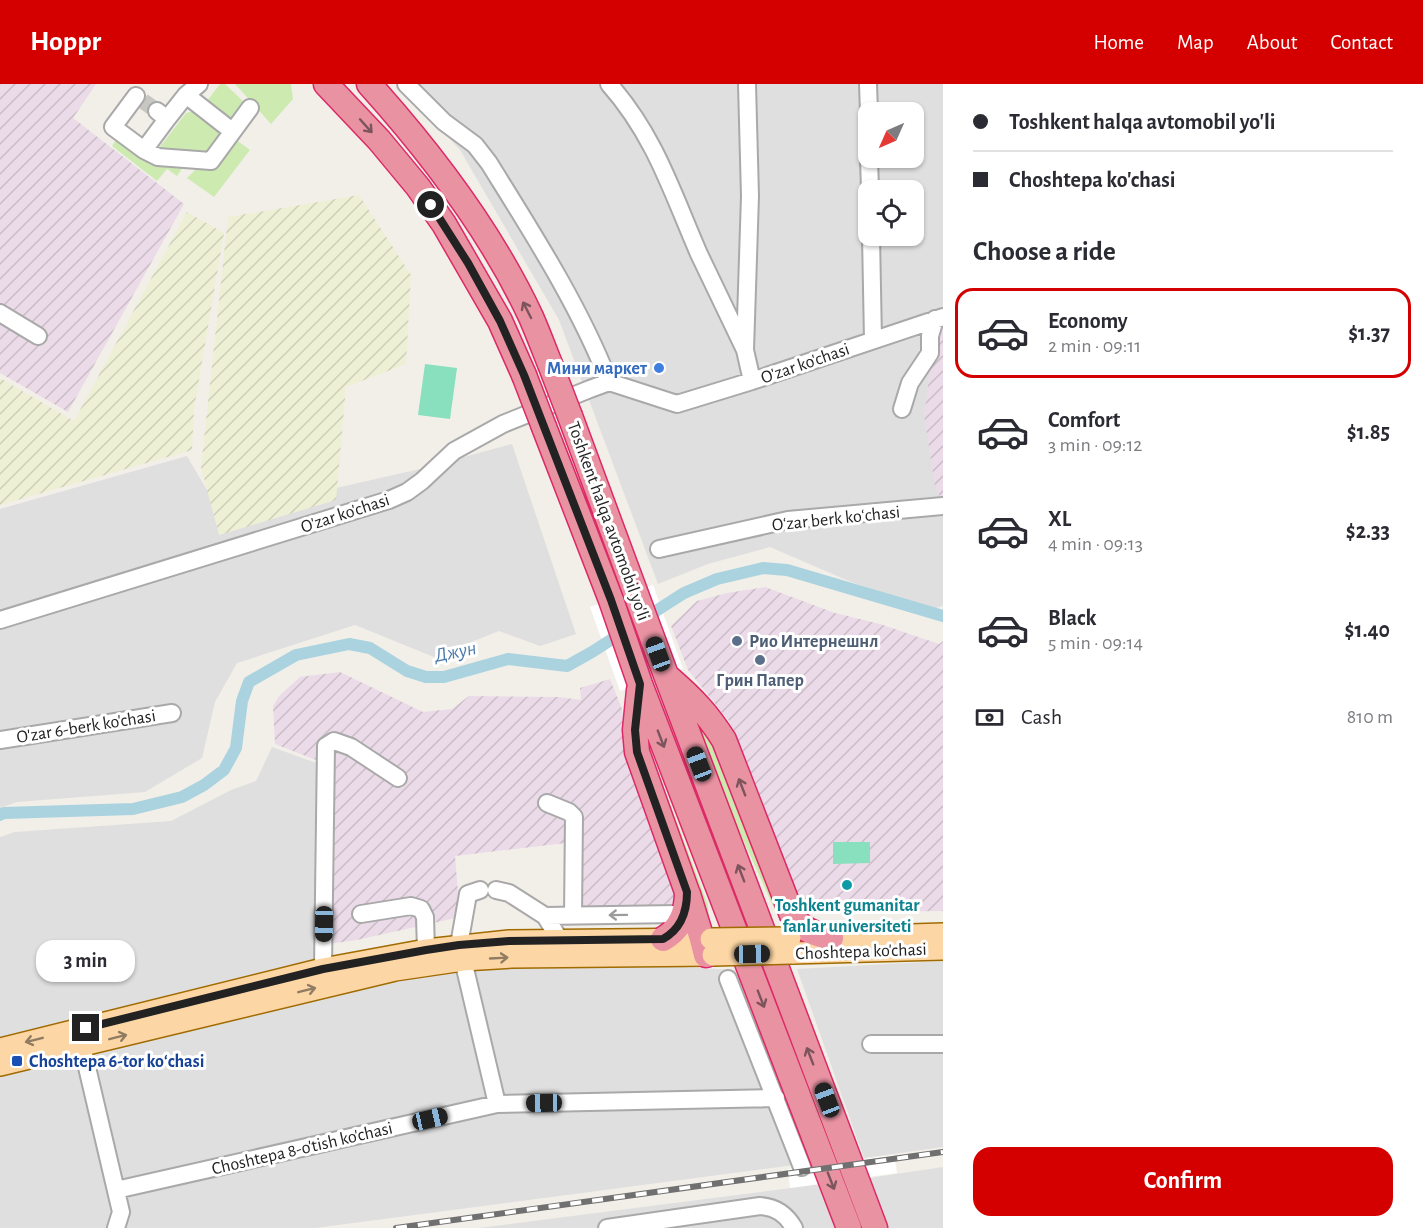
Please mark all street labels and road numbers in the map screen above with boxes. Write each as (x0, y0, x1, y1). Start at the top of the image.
street label: O'zar ko'chasi (759, 340, 852, 387)
street label: Toshkent halqa avtomobil yo'li (564, 419, 653, 623)
street label: O'zar ko'chasi (299, 491, 392, 537)
street label: Oʻzar berk koʻchasi (771, 503, 901, 535)
street label: O'zar 6-berk ko'chasi (15, 707, 157, 747)
street label: Choshtepa ko'chasi (795, 941, 927, 963)
street label: Choshtepa 8-o'tish ko'chasi (210, 1119, 394, 1179)

